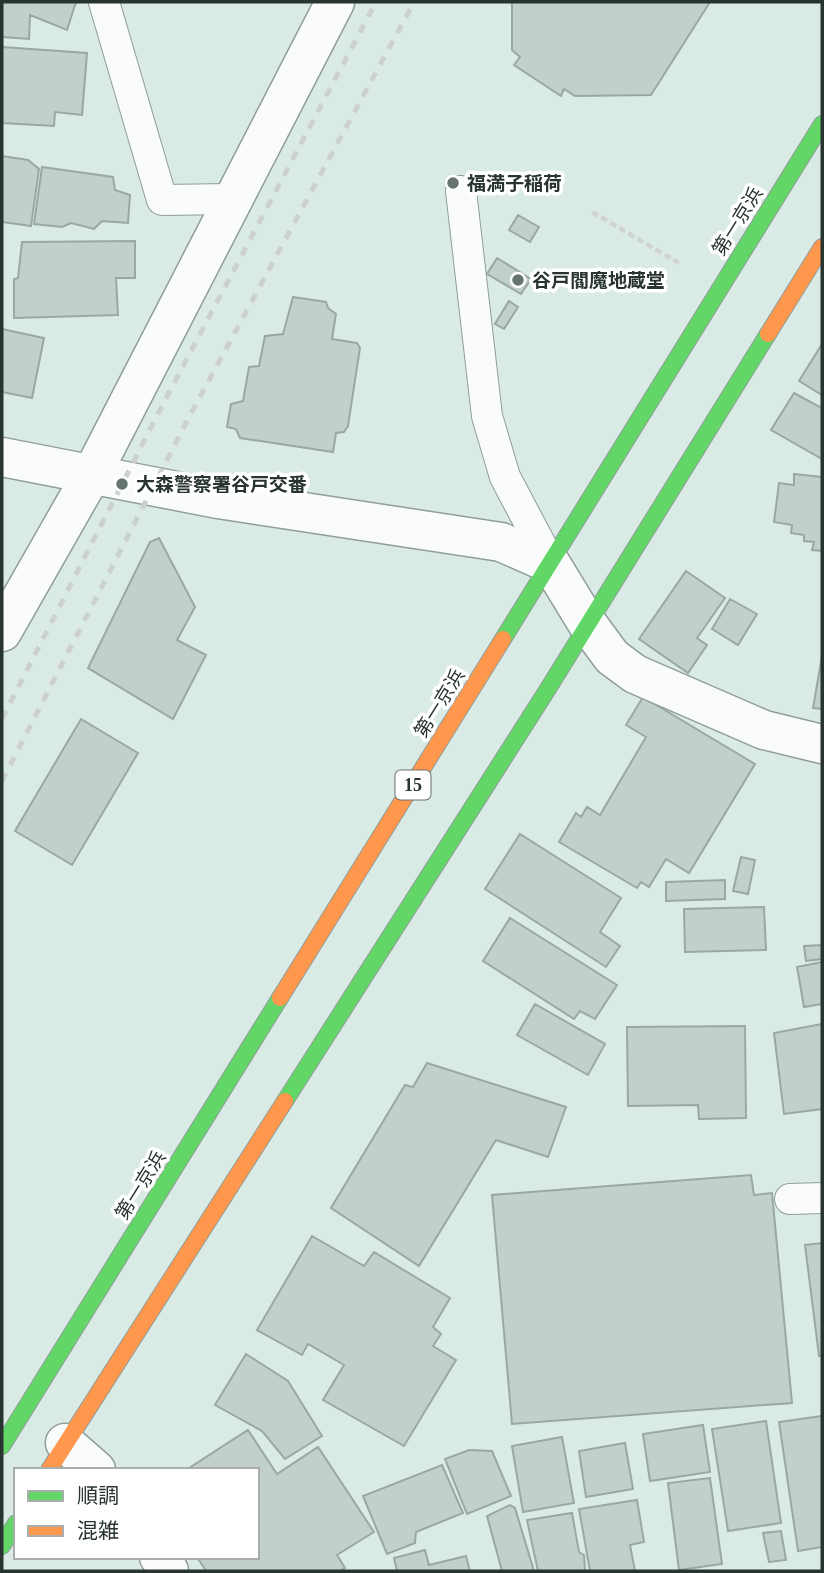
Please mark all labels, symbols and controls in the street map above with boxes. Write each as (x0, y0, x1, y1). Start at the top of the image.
place label: 福満子稲荷 (467, 173, 562, 194)
marker: 福満子稲荷 (445, 175, 461, 191)
street label: 第一京浜 (708, 183, 766, 259)
place label: 谷戸閻魔地蔵堂 (532, 270, 665, 291)
marker: 谷戸閻魔地蔵堂 (510, 272, 526, 288)
place label: 大森警察署谷戸交番 (136, 474, 307, 495)
marker: 大森警察署谷戸交番 (114, 476, 130, 492)
street label: 第一京浜 (410, 665, 468, 741)
road number: 15 (396, 770, 430, 800)
street label: 第一京浜 (111, 1147, 169, 1223)
legend (14, 1468, 259, 1559)
text: 順調 (77, 1484, 119, 1508)
text: 混雑 (77, 1519, 119, 1543)

